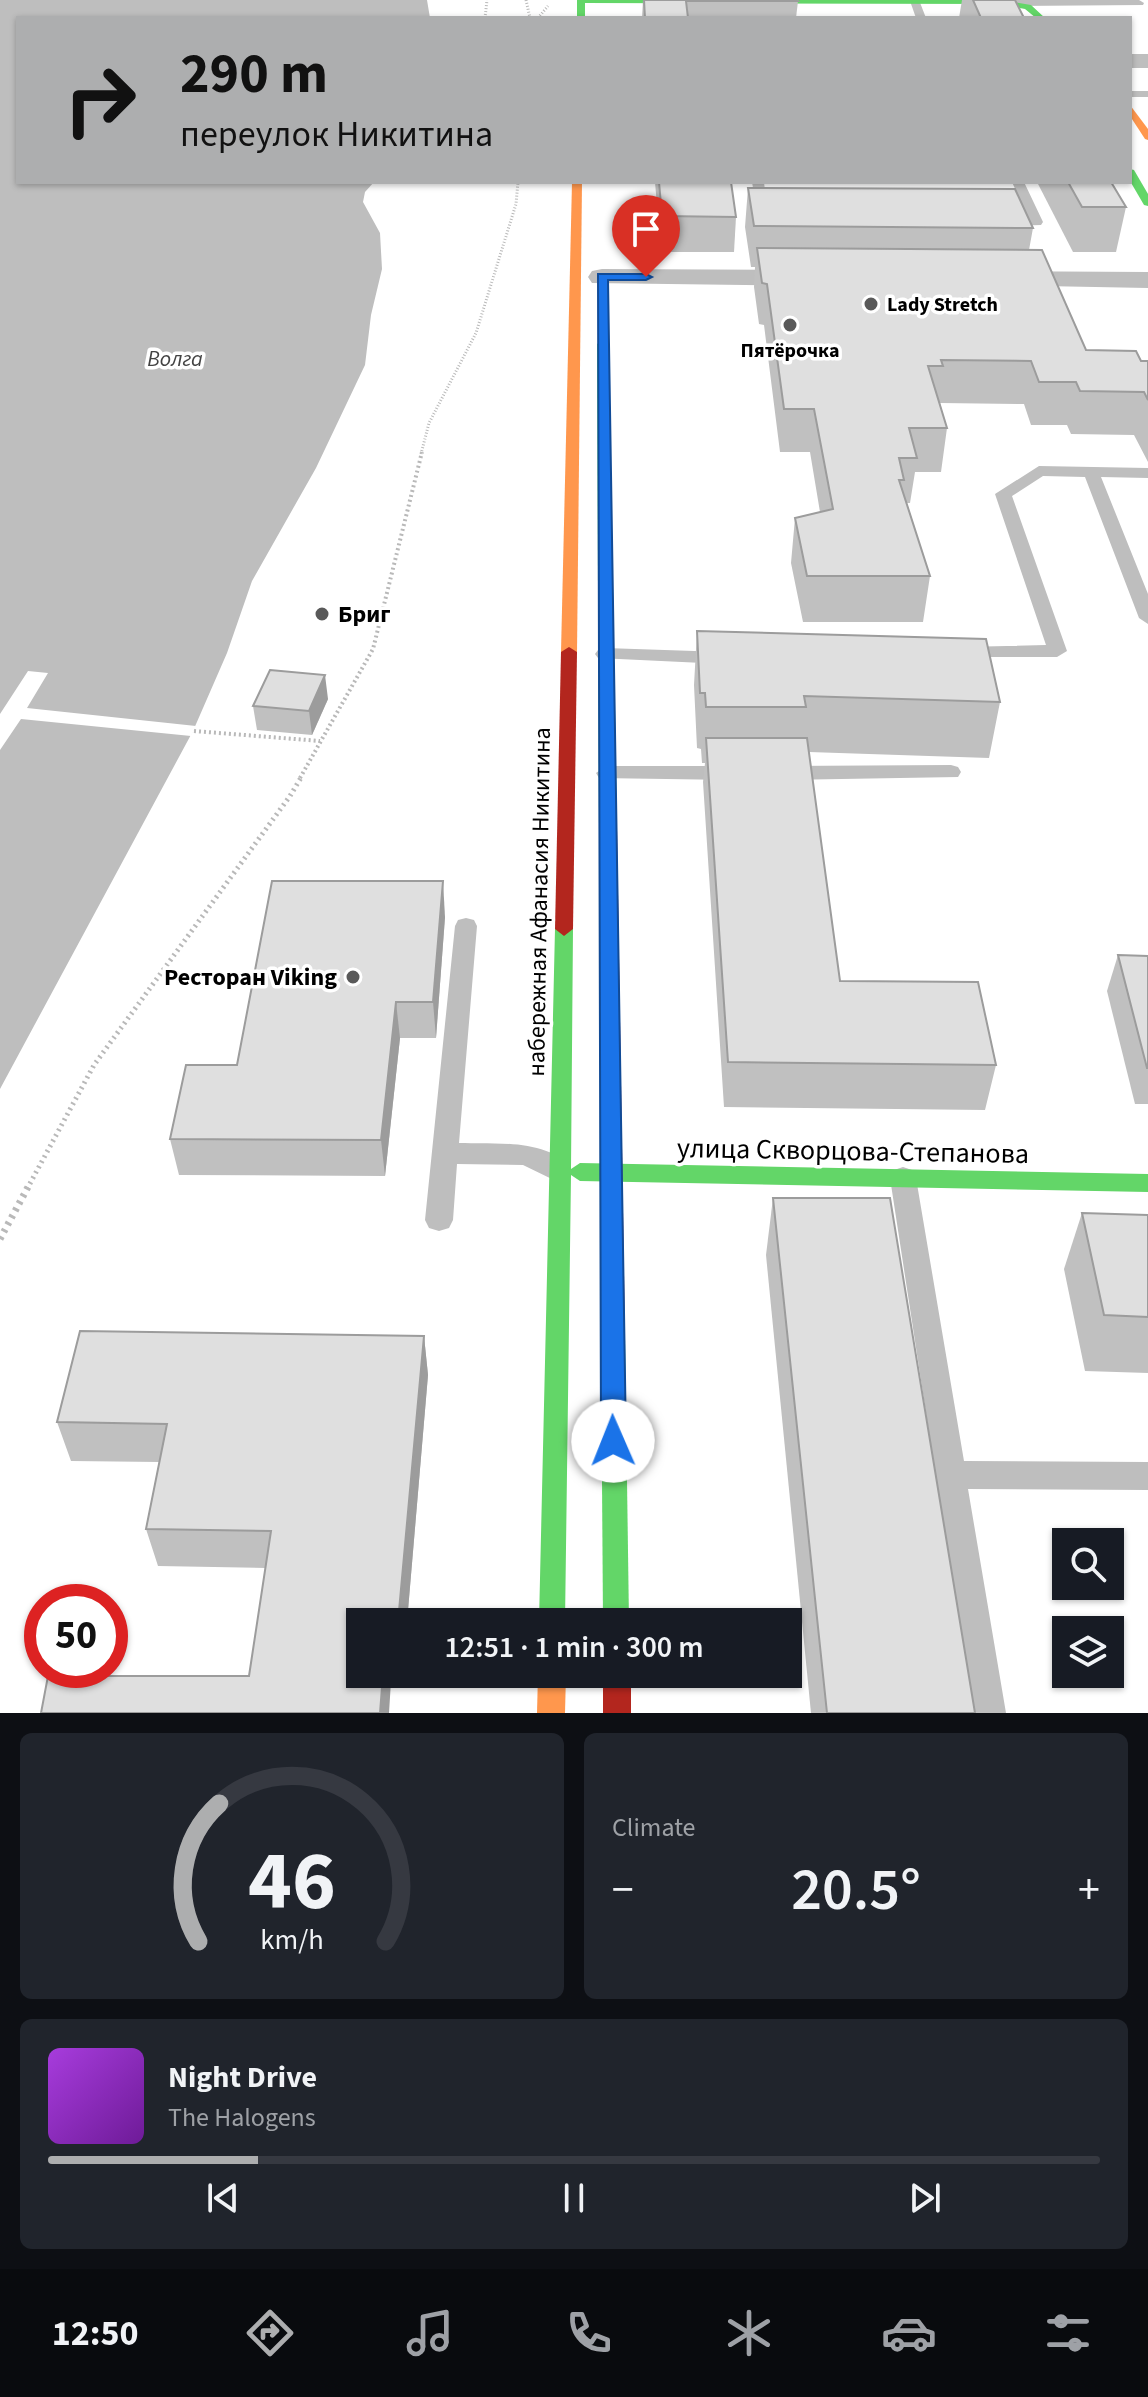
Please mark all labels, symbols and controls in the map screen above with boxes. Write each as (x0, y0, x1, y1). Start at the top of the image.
text: 290 m (180, 35, 328, 114)
icon: right (48, 48, 152, 152)
text: переулок Никитина (180, 109, 493, 160)
pin (612, 195, 680, 277)
icon: arrive (624, 207, 668, 251)
place label: Lady Stretch (887, 291, 998, 319)
marker: Lady Stretch (862, 295, 880, 313)
marker: Пятёрочка (781, 316, 799, 334)
place label: Пятёрочка (741, 337, 839, 365)
water label: Волга (147, 343, 203, 375)
place label: Бриг (338, 597, 391, 632)
marker: Бриг (313, 605, 331, 623)
street label: набережная Афанасия Никитина (519, 727, 560, 1077)
place label: Ресторан Viking (164, 960, 337, 995)
marker: Ресторан Viking (344, 968, 362, 986)
street label: улица Скворцова-Степанова (677, 1128, 1029, 1174)
position arrow (571, 1399, 655, 1483)
map controls (1052, 1528, 1124, 1688)
button: search (1052, 1528, 1124, 1600)
speed limit sign: 50 (24, 1584, 128, 1688)
button: layers (1052, 1616, 1124, 1688)
text: 12:51 · 1 min · 300 m (444, 1626, 704, 1669)
text: Climate (612, 1809, 696, 1846)
text: 46 (248, 1823, 336, 1941)
text: 20.5° (791, 1848, 921, 1933)
text: − (612, 1859, 634, 1922)
text: + (1078, 1859, 1100, 1922)
text: km/h (260, 1920, 324, 1960)
text: Night Drive (168, 2056, 317, 2099)
text: The Halogens (168, 2099, 316, 2136)
icon: previous (201, 2176, 245, 2220)
icon: pause (552, 2176, 596, 2220)
icon: next (903, 2176, 947, 2220)
icon: directions (242, 2305, 298, 2361)
icon: music (402, 2305, 458, 2361)
icon: phone (561, 2305, 617, 2361)
icon: climate (721, 2305, 777, 2361)
icon: car (881, 2305, 937, 2361)
icon: filters (1040, 2305, 1096, 2361)
text: 12:50 (52, 2308, 139, 2359)

